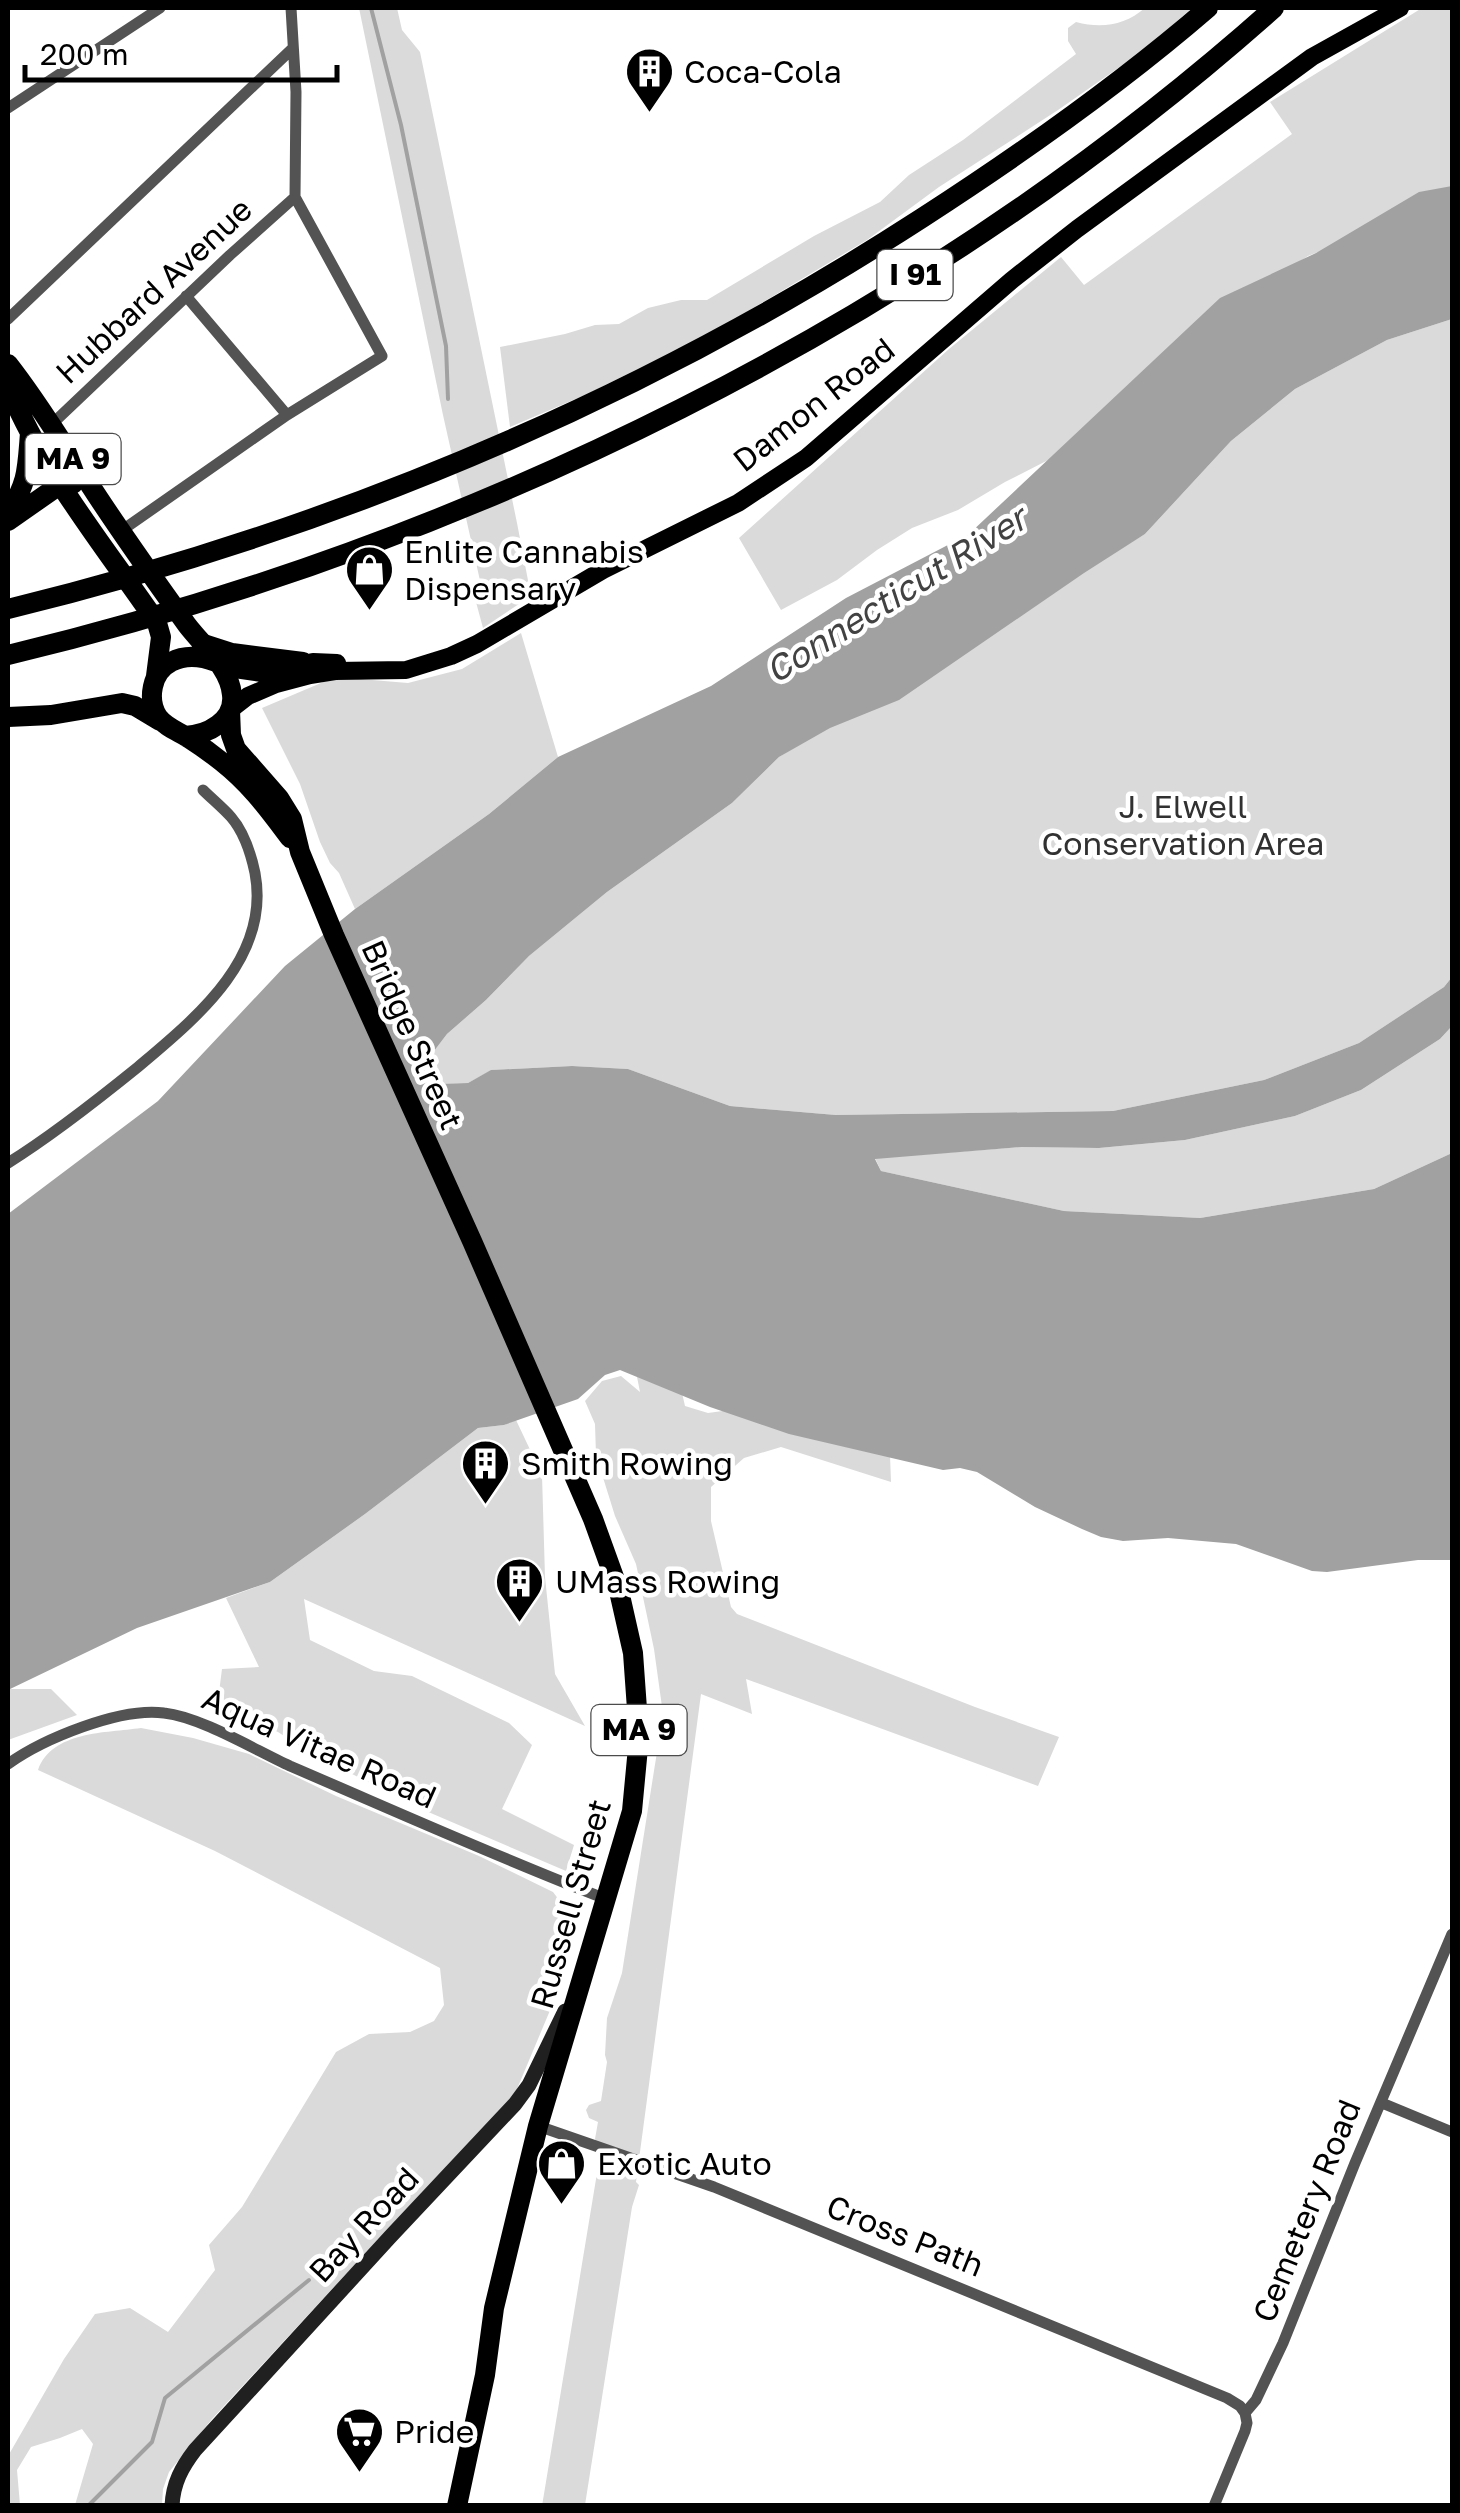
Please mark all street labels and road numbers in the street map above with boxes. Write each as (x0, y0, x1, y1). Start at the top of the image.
street label: Hubbard Avenue (48, 190, 259, 391)
road number: I 91 (878, 250, 952, 300)
street label: Damon Road (725, 329, 902, 479)
road number: MA 9 (26, 434, 120, 484)
street label: Bridge Street (354, 934, 472, 1135)
street label: Aqua Vitae Road (197, 1678, 442, 1816)
road number: MA 9 (592, 1705, 686, 1755)
street label: Russell Street (522, 1795, 618, 2013)
street label: Cemetery Road (1244, 2094, 1368, 2327)
street label: Bay Road (301, 2159, 426, 2290)
street label: Cross Path (821, 2186, 989, 2284)

